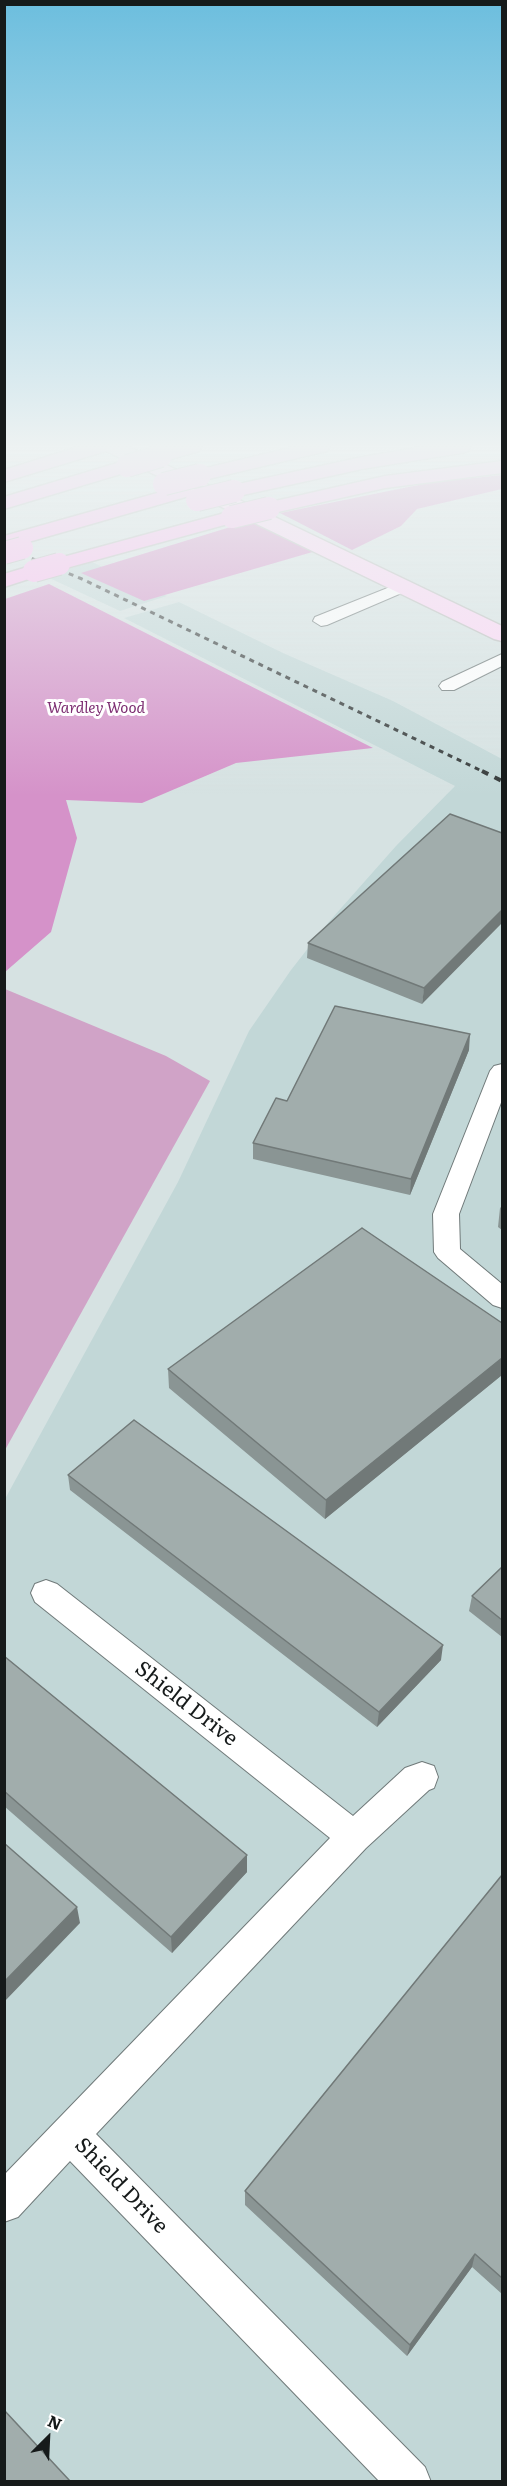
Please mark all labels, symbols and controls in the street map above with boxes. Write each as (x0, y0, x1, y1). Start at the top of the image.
park label: Wardley Wood (47, 700, 145, 718)
street label: Shield Drive (130, 1656, 242, 1752)
street label: Shield Drive (69, 2133, 173, 2239)
north arrow (18, 2408, 78, 2468)
text: N (44, 2408, 66, 2435)

